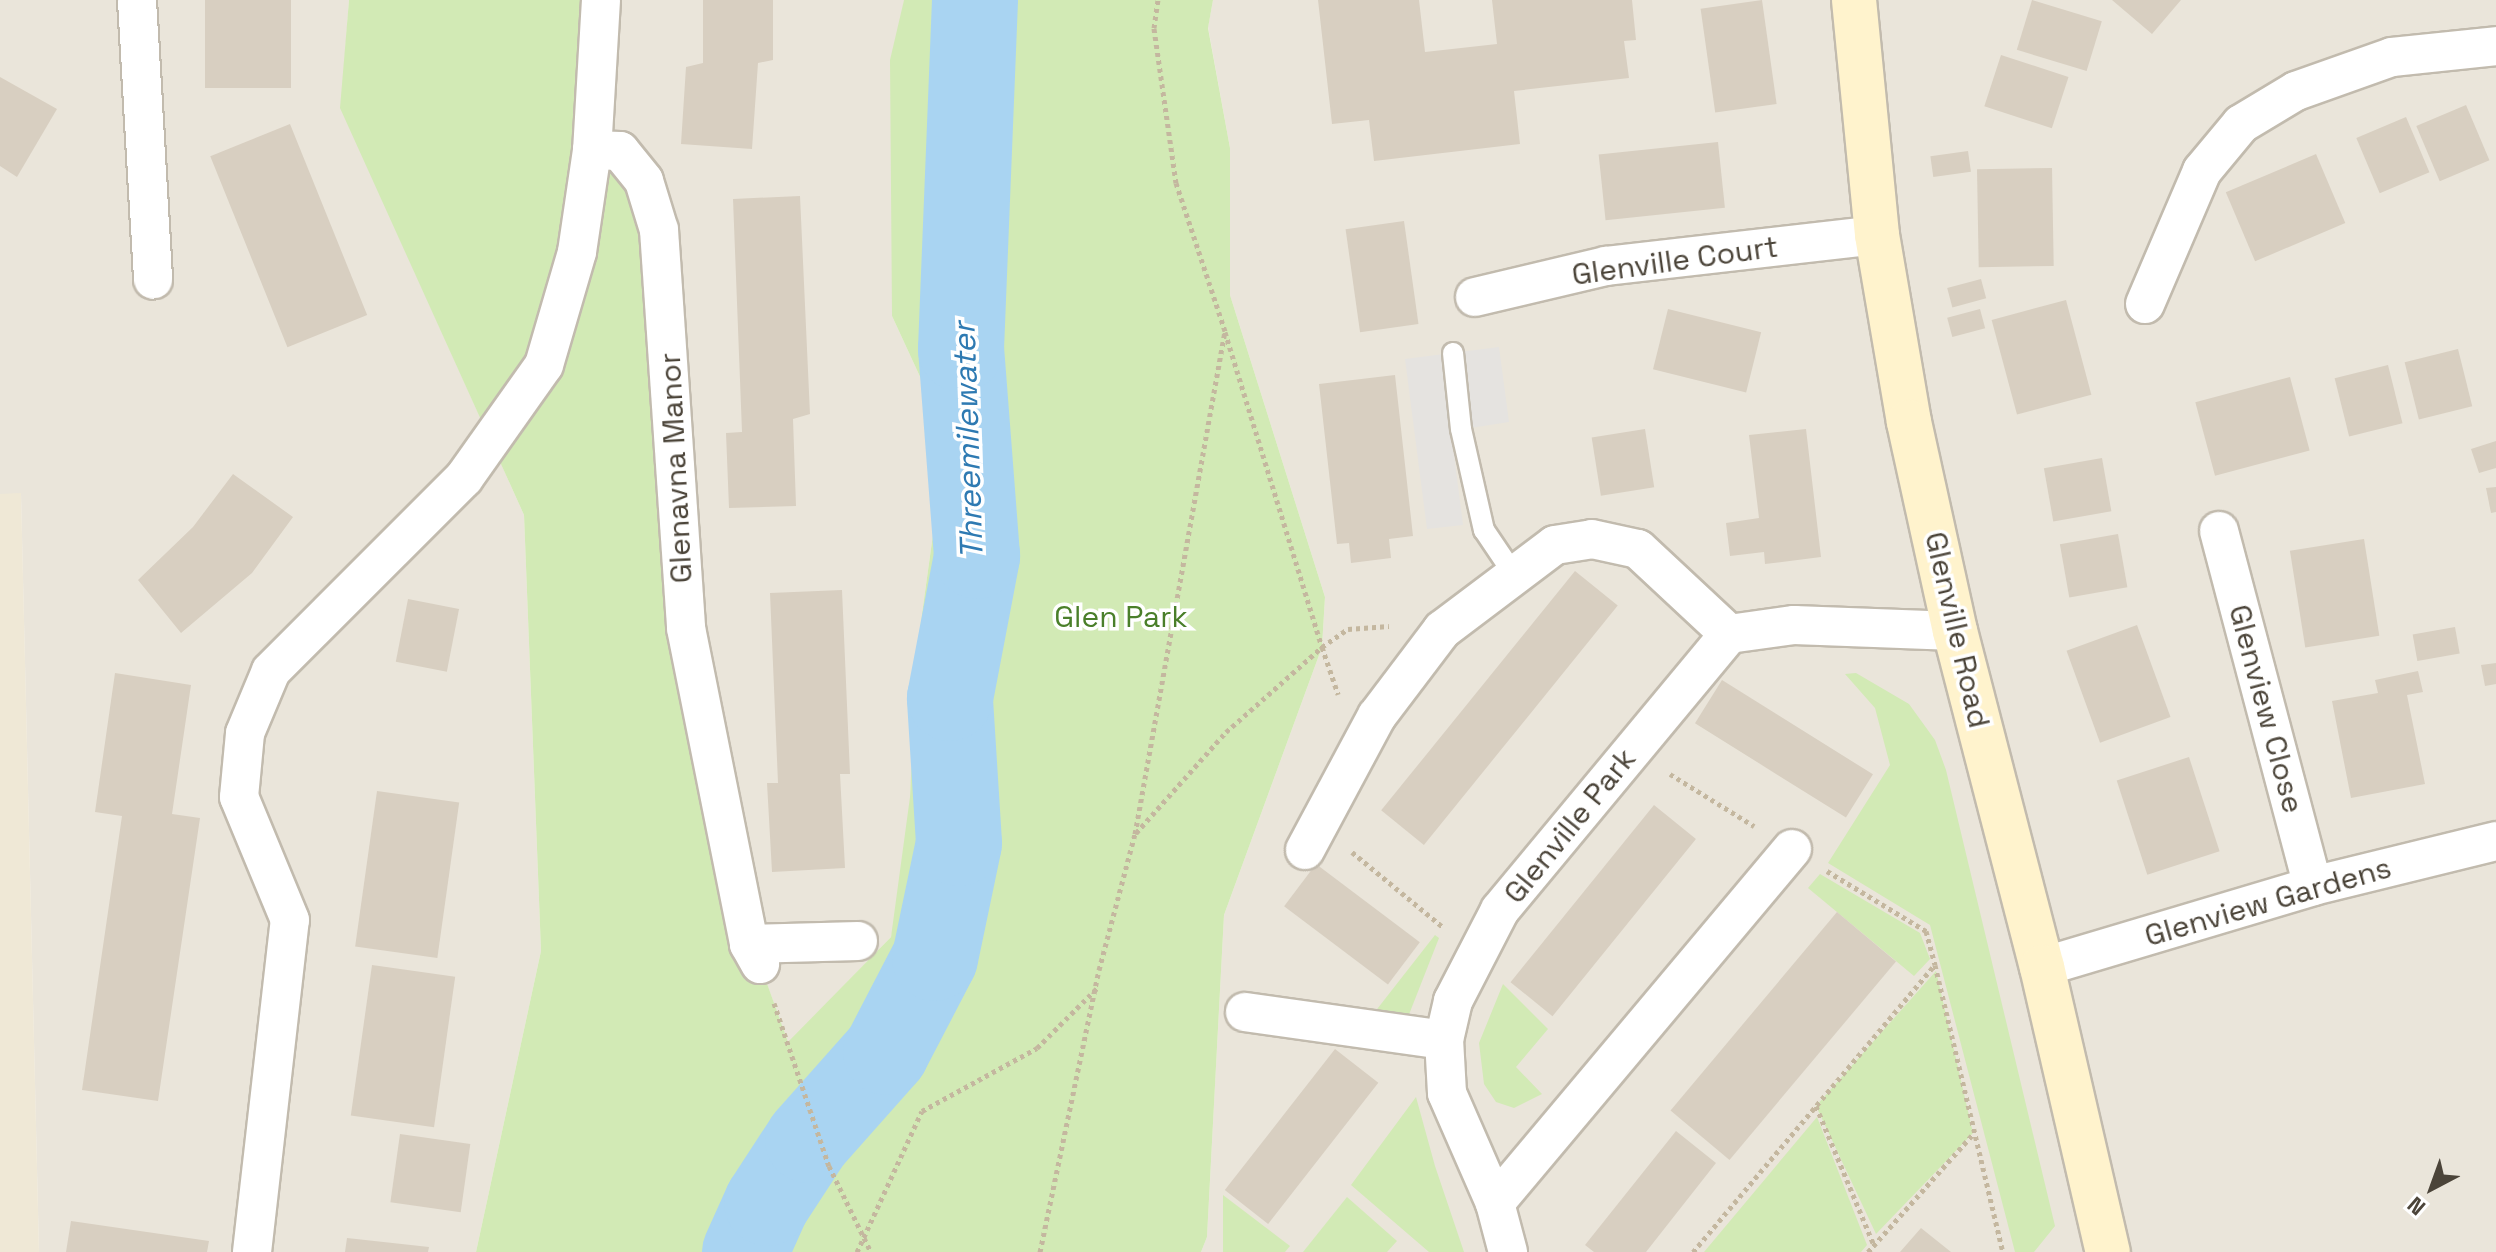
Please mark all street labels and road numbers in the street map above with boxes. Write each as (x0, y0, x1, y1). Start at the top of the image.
street label: Glenville Court (1570, 229, 1780, 293)
street label: Glenavna Manor (652, 352, 700, 584)
street label: Glenville Road (1917, 528, 1997, 732)
street label: Glenview Close (2221, 601, 2311, 817)
street label: Glenville Park (1497, 741, 1643, 911)
street label: Glenview Gardens (2141, 850, 2395, 954)

